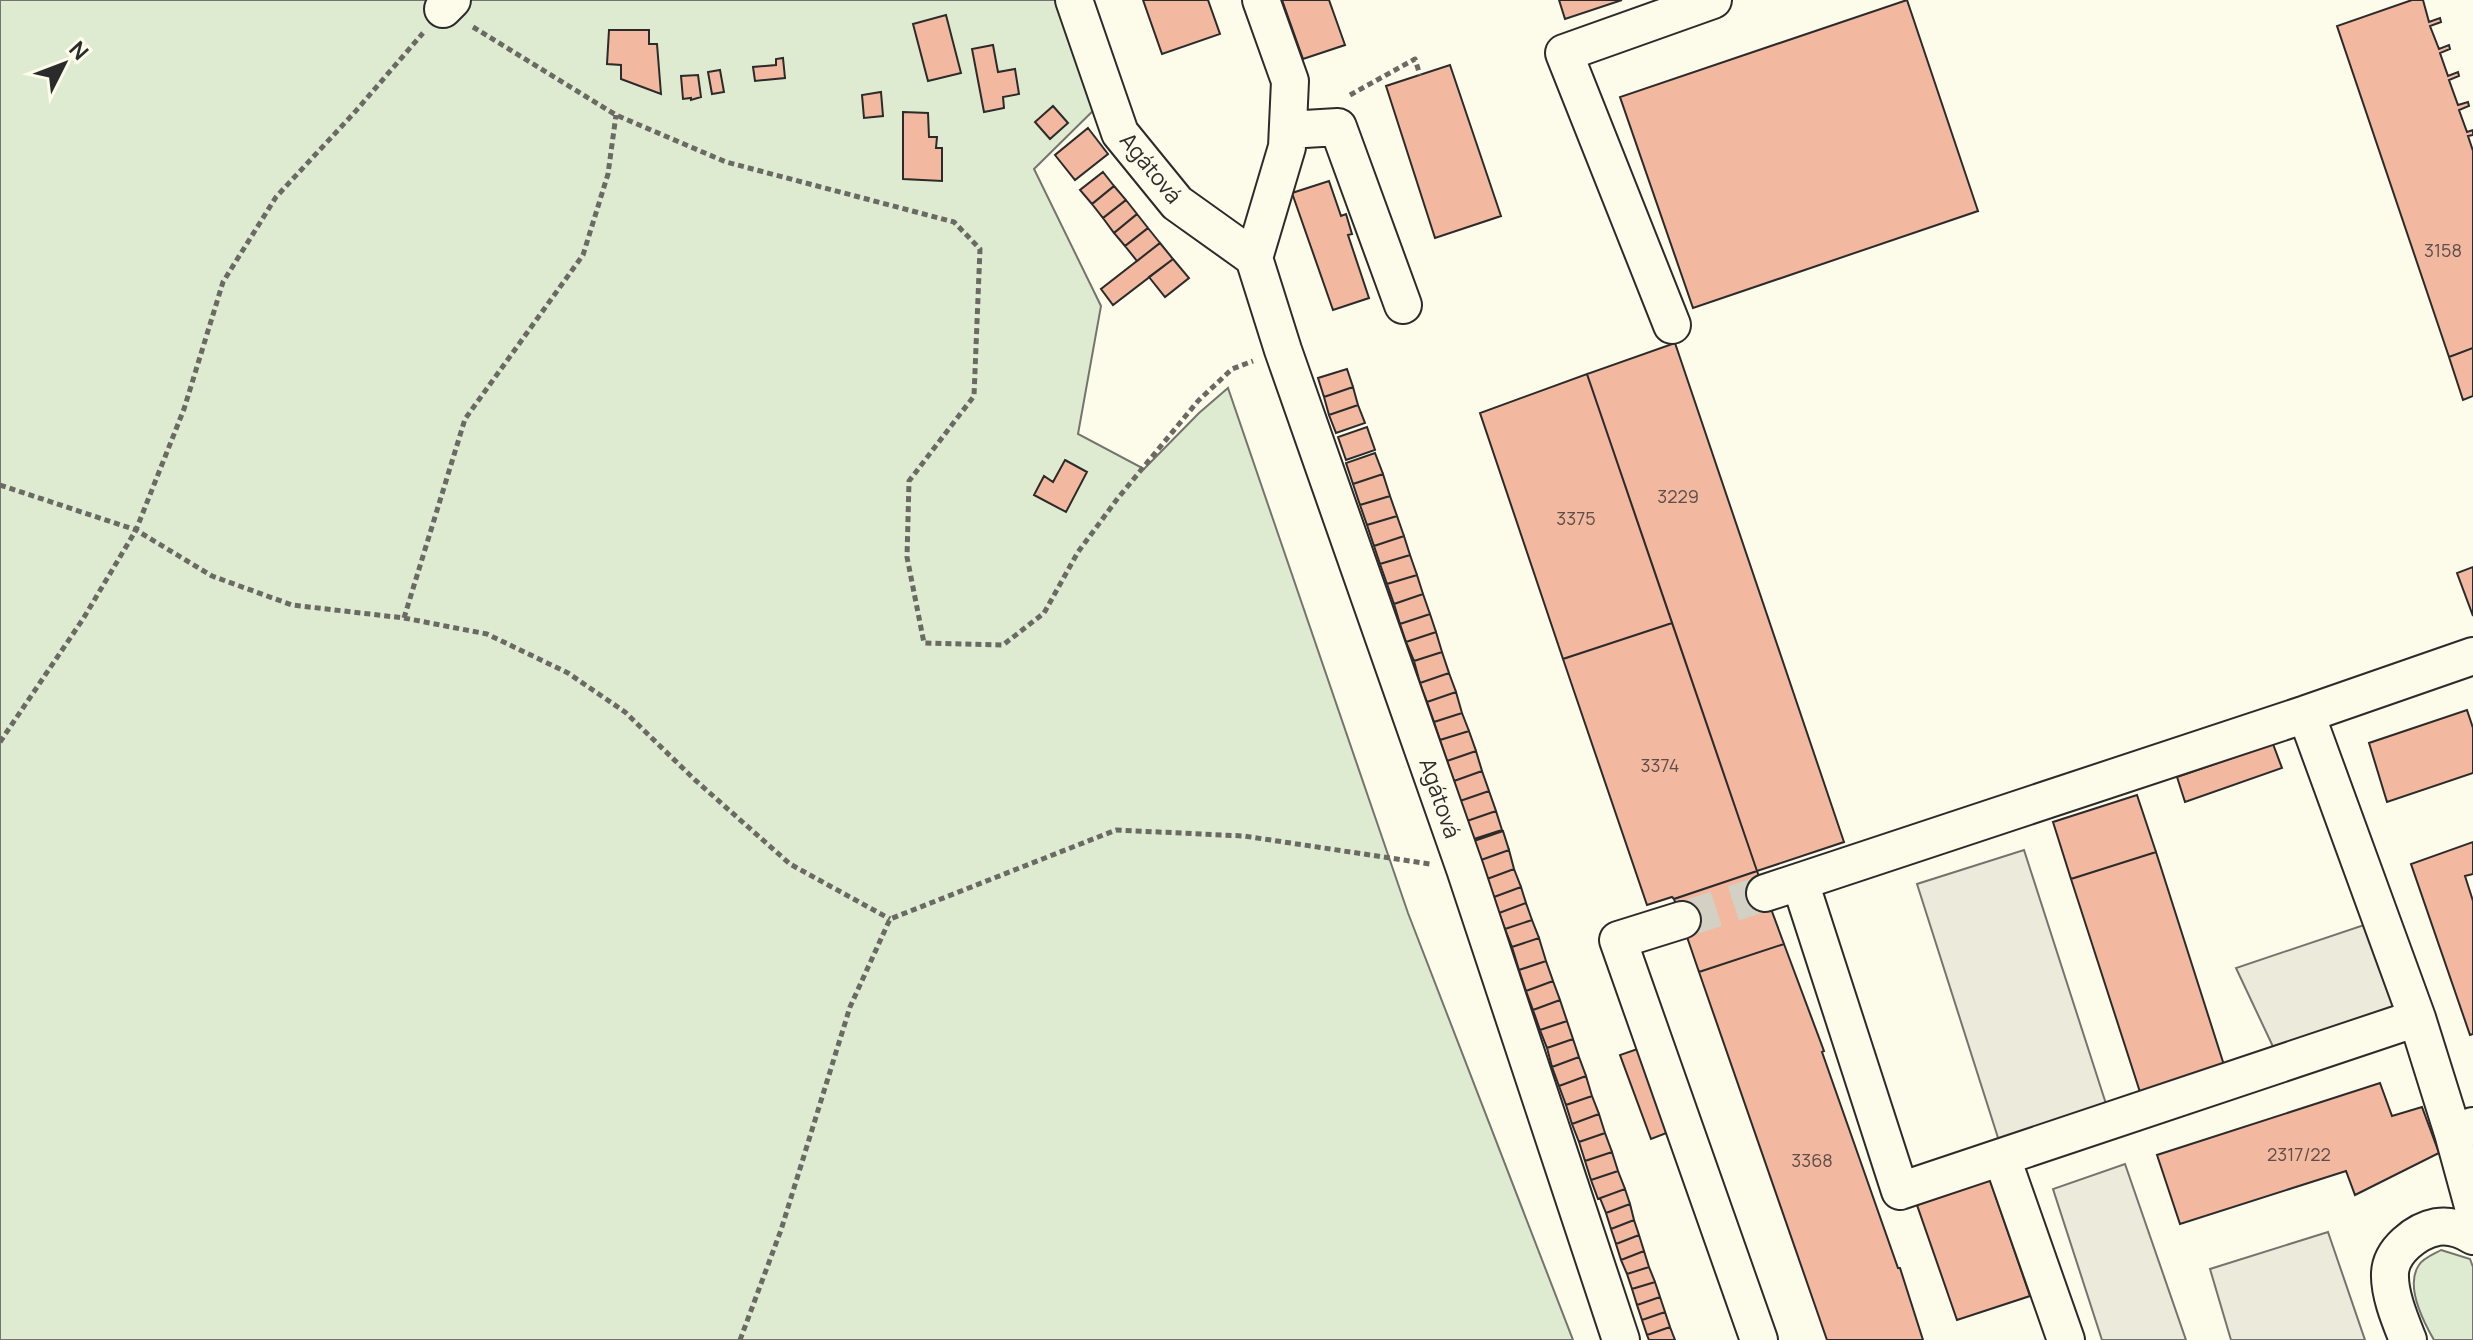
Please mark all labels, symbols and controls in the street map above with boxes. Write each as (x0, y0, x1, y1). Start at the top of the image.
north arrow (24, 24, 104, 104)
text: N (62, 35, 95, 67)
street label: Agátová (1113, 126, 1189, 210)
house number: 3158 (2424, 238, 2462, 262)
house number: 3229 (1657, 484, 1699, 508)
house number: 3375 (1556, 506, 1596, 530)
house number: 3374 (1641, 753, 1679, 777)
street label: Agátová (1412, 754, 1468, 842)
house number: 2317/22 (2267, 1142, 2331, 1166)
house number: 3368 (1791, 1148, 1833, 1172)

